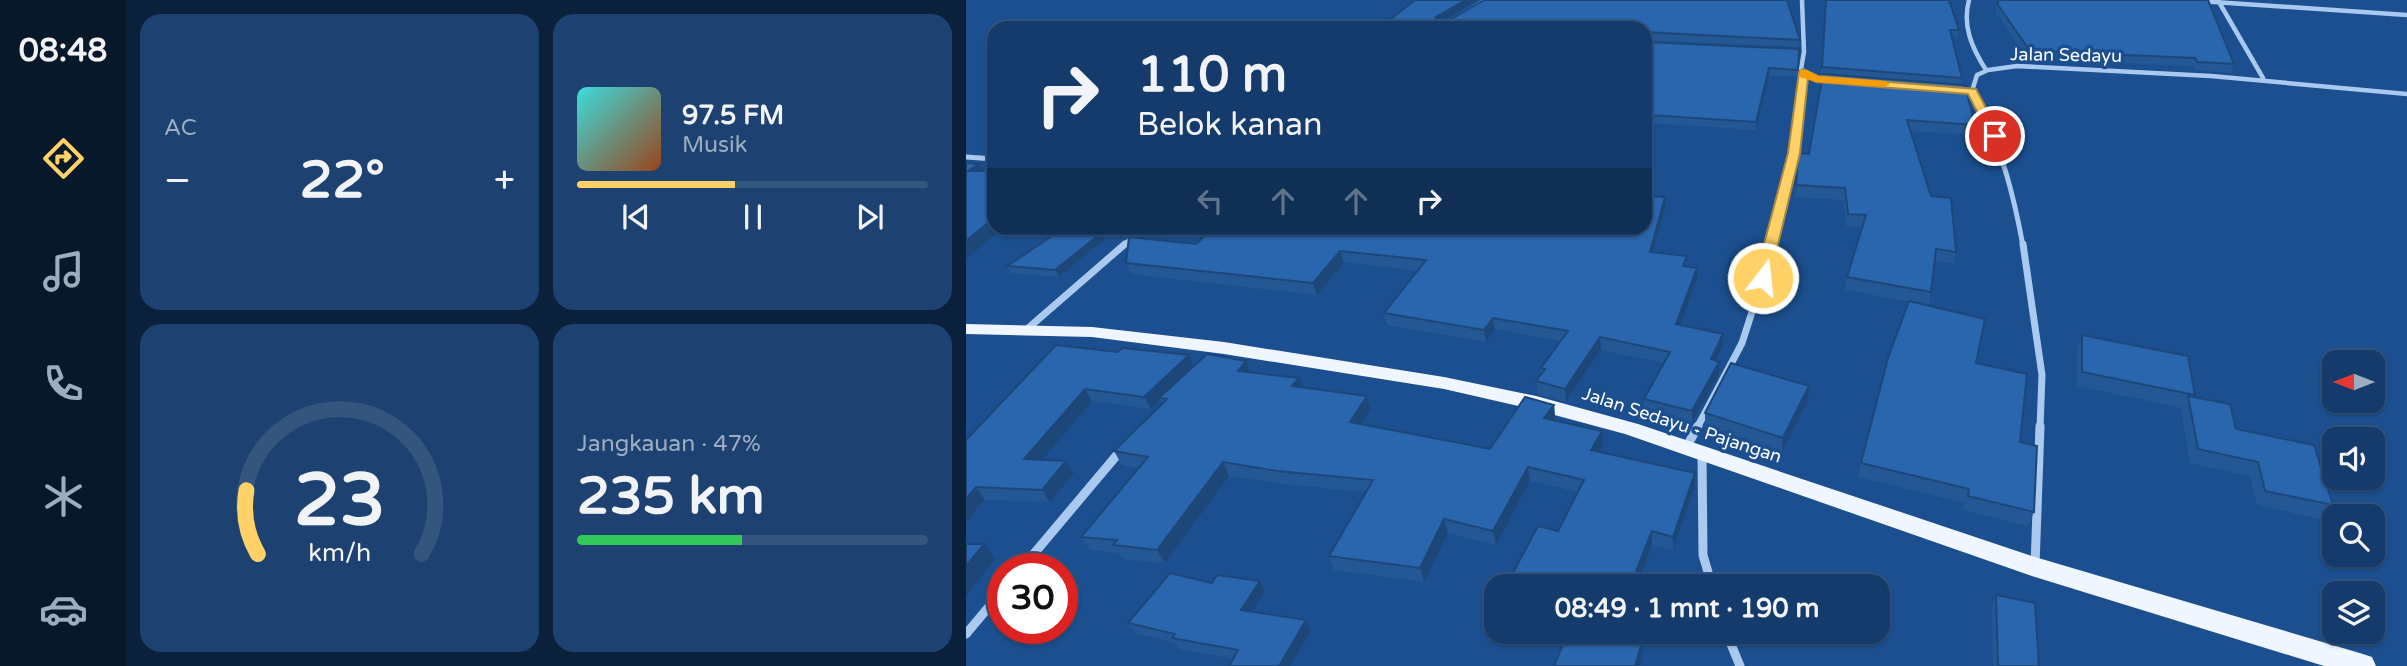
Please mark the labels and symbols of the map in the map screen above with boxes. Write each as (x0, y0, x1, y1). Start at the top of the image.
street label: Jalan Sedayu (2010, 43, 2122, 67)
pin (1965, 106, 2025, 166)
position arrow (1726, 241, 1800, 315)
north arrow (2322, 350, 2385, 413)
street label: Jalan Sedayu - Pajangan (1579, 382, 1785, 468)
speed limit sign: 30 (987, 553, 1078, 644)

